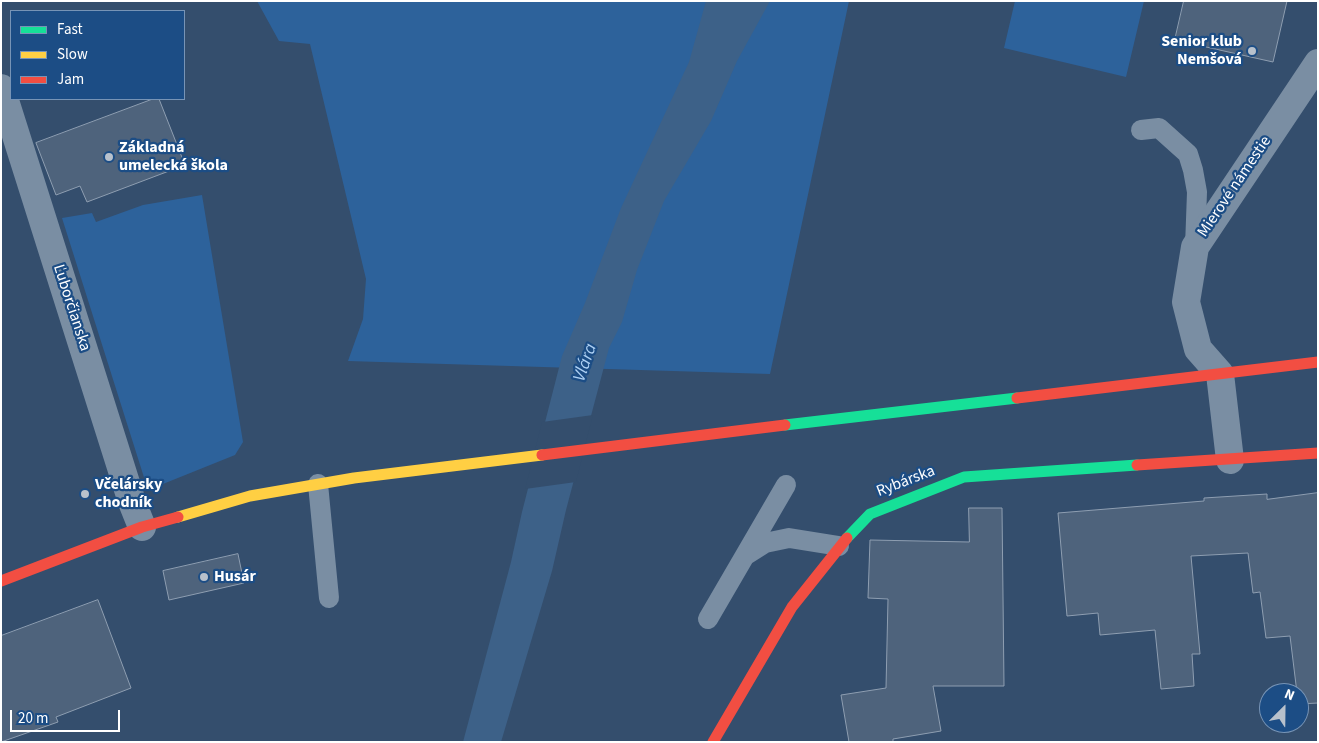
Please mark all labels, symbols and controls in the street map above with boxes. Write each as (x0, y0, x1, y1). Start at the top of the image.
legend (10, 10, 185, 100)
text: Fast (57, 19, 83, 40)
place label: Senior klub Nemšová (1161, 32, 1242, 70)
text: Slow (57, 44, 88, 65)
marker: Senior klub Nemšová (1246, 45, 1258, 57)
text: Jam (57, 69, 84, 90)
street label: Mierové námestie (1194, 133, 1276, 241)
place label: Základná umelecká škola (119, 138, 228, 176)
marker: Základná umelecká škola (103, 151, 115, 163)
street label: Ľuborčianska (48, 262, 94, 354)
water label: Vlára (569, 341, 603, 385)
street label: Rybárska (874, 462, 938, 502)
place label: Včelársky chodník (95, 475, 162, 513)
marker: Včelársky chodník (79, 488, 91, 500)
place label: Husár (214, 567, 256, 587)
marker: Husár (198, 571, 210, 583)
north arrow (1259, 683, 1309, 733)
text: N (1281, 684, 1298, 706)
scale bar (12, 700, 122, 732)
text: 20 m (18, 708, 48, 729)

